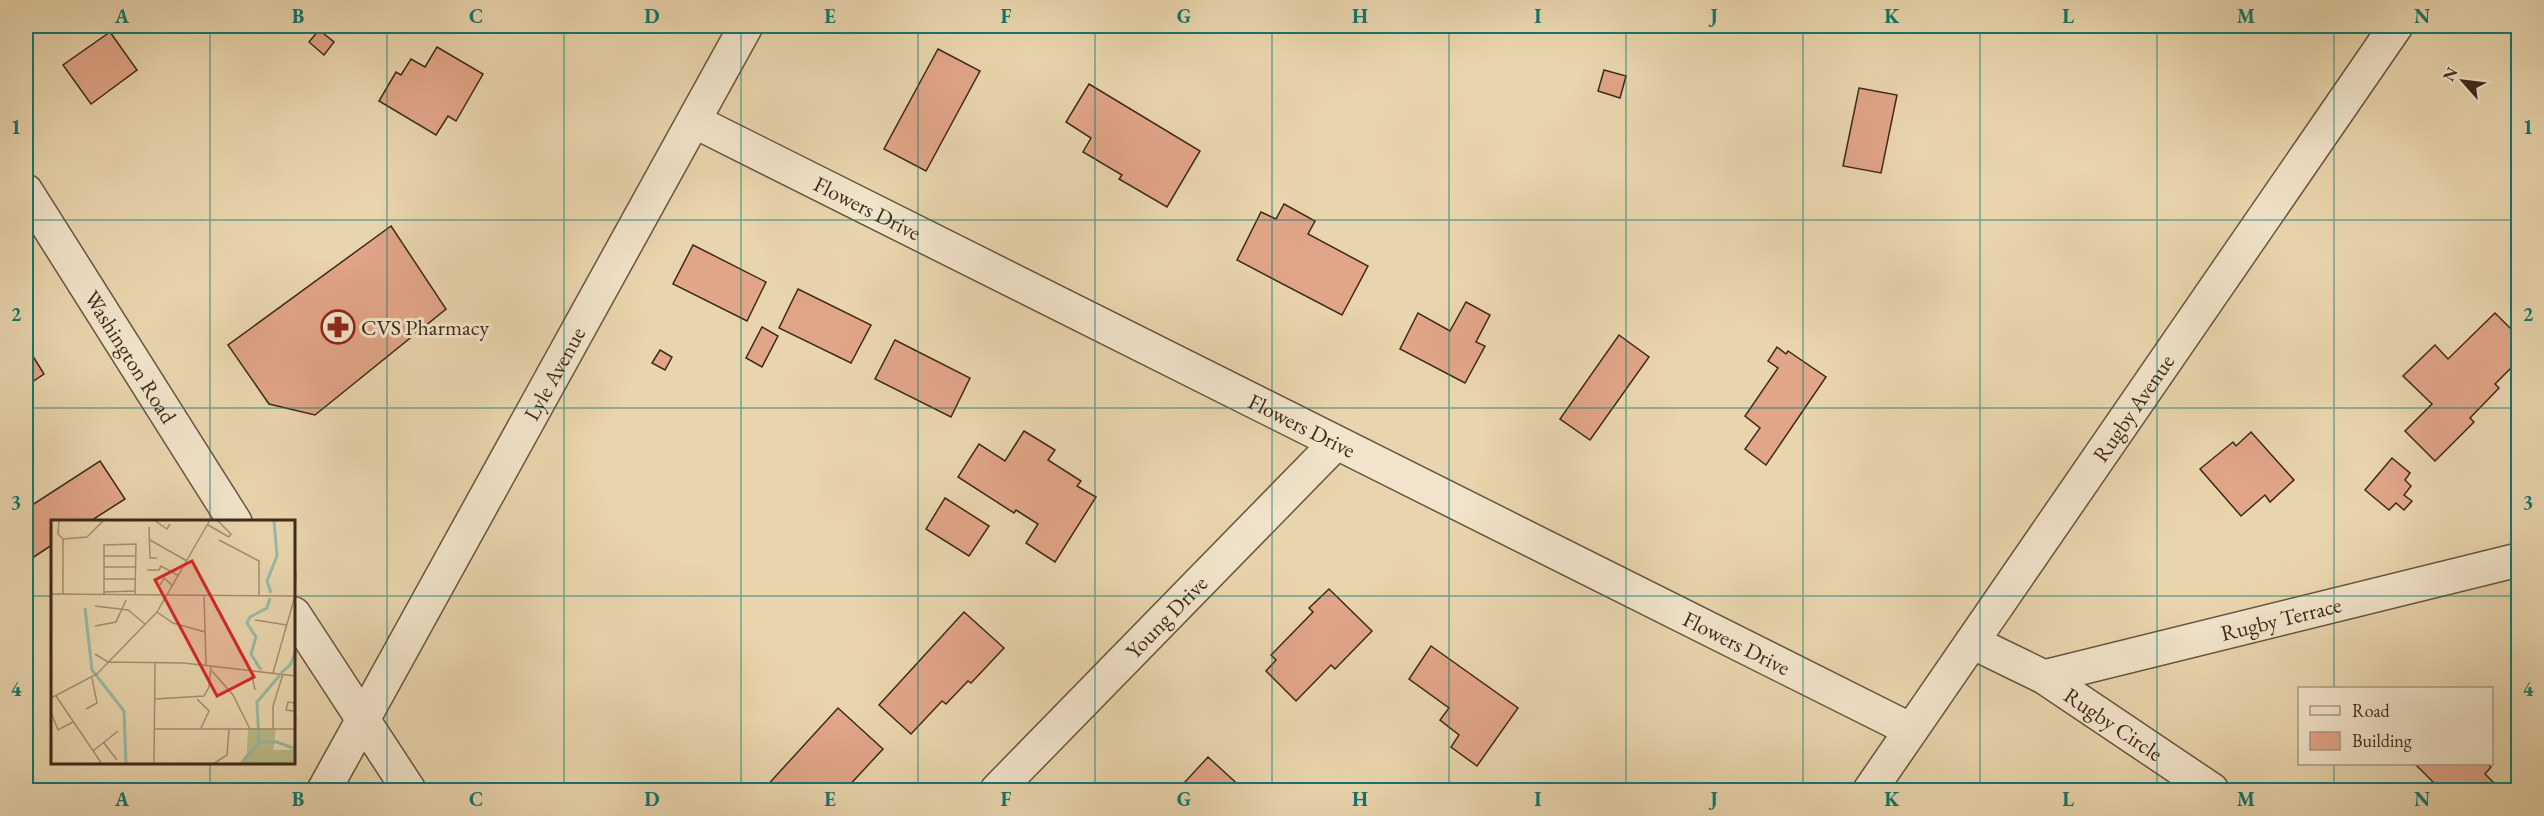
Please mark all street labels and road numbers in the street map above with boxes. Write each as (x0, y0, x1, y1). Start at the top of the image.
street label: Flowers Drive (809, 169, 926, 247)
street label: Washington Road (78, 285, 184, 429)
street label: Lyle Avenue (517, 321, 592, 425)
street label: Rugby Avenue (2086, 348, 2181, 467)
street label: Flowers Drive (1244, 386, 1361, 464)
street label: Young Drive (1119, 569, 1214, 665)
street label: Rugby Terrace (2218, 590, 2345, 647)
street label: Flowers Drive (1678, 604, 1796, 682)
street label: Rugby Circle (2059, 680, 2169, 768)

